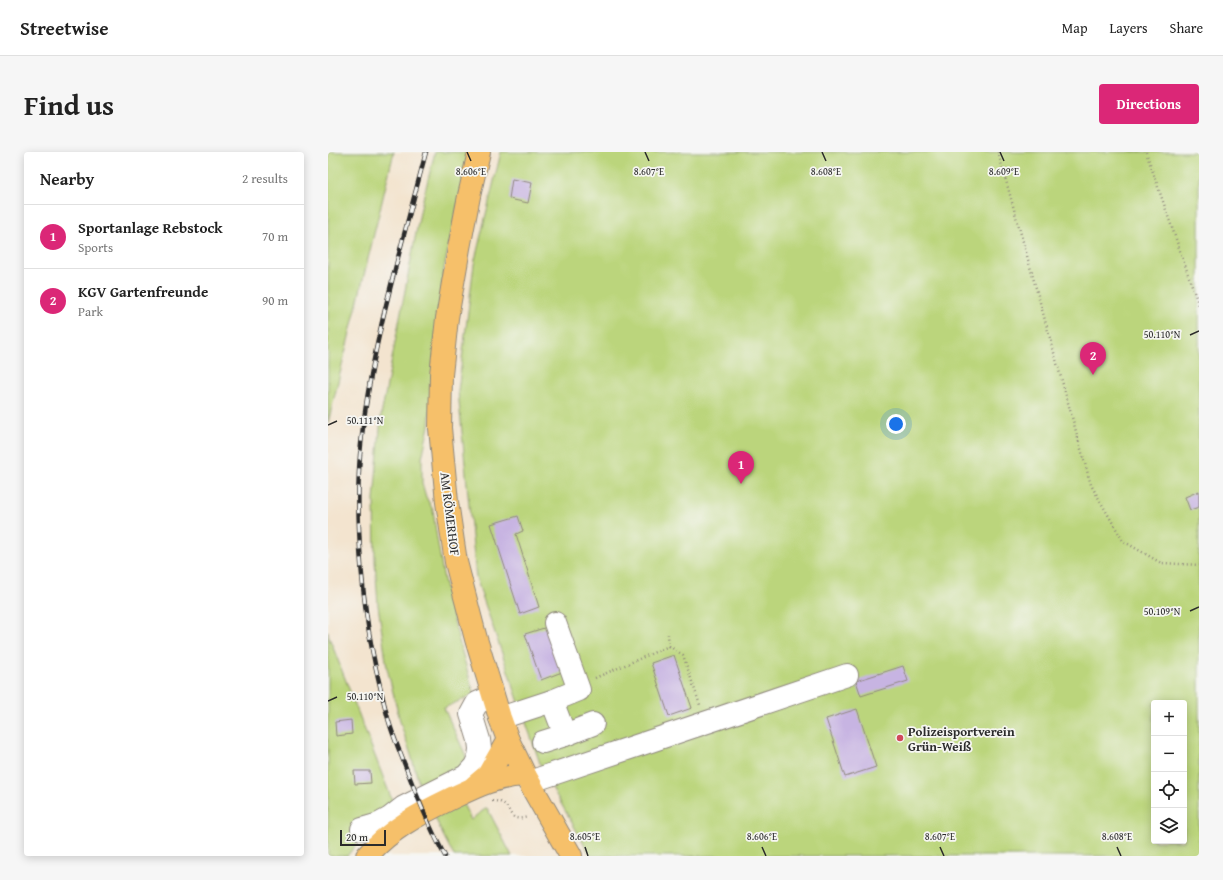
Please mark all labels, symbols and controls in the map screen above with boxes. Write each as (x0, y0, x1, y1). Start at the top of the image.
text: Streetwise (20, 14, 109, 42)
text: Map (1062, 18, 1088, 38)
text: Layers (1110, 18, 1148, 38)
text: Share (1170, 18, 1203, 38)
text: Find us (24, 84, 114, 125)
button: Directions (1099, 84, 1199, 124)
text: 8.606°E (456, 164, 486, 179)
text: 8.607°E (634, 164, 664, 179)
text: 8.608°E (811, 164, 841, 179)
text: 8.609°E (989, 164, 1019, 179)
text: Nearby (40, 166, 94, 191)
text: 2 results (242, 169, 288, 188)
text: Sportanlage Rebstock (78, 217, 223, 238)
text: 1 (50, 227, 56, 246)
text: 70 m (262, 227, 288, 246)
text: Sports (78, 238, 113, 257)
text: KGV Gartenfreunde (78, 281, 208, 302)
text: 2 (50, 291, 56, 310)
text: 90 m (262, 291, 288, 310)
text: Park (78, 302, 103, 321)
text: 50.110°N (1144, 327, 1181, 342)
pin: 2 (1080, 342, 1106, 375)
text: 50.111°N (347, 413, 384, 428)
your location (886, 414, 906, 434)
pin: 1 (728, 451, 754, 484)
street label: AM RÖMERHOF (435, 471, 465, 557)
text: 50.109°N (1144, 604, 1181, 619)
text: 50.110°N (347, 689, 384, 704)
map controls (1151, 700, 1187, 844)
button: + (1151, 700, 1187, 736)
place label: Polizeisportverein Grün-Weiß (908, 722, 1015, 756)
marker: Polizeisportverein Grün-Weiß (895, 733, 905, 743)
button: − (1151, 736, 1187, 772)
button: locate (1151, 772, 1187, 808)
button: layers (1151, 808, 1187, 844)
scale bar (340, 828, 386, 847)
text: 20 m (346, 829, 368, 845)
text: 8.605°E (570, 829, 600, 844)
text: 8.606°E (747, 829, 777, 844)
text: 8.607°E (925, 829, 955, 844)
text: 8.608°E (1102, 829, 1132, 844)

